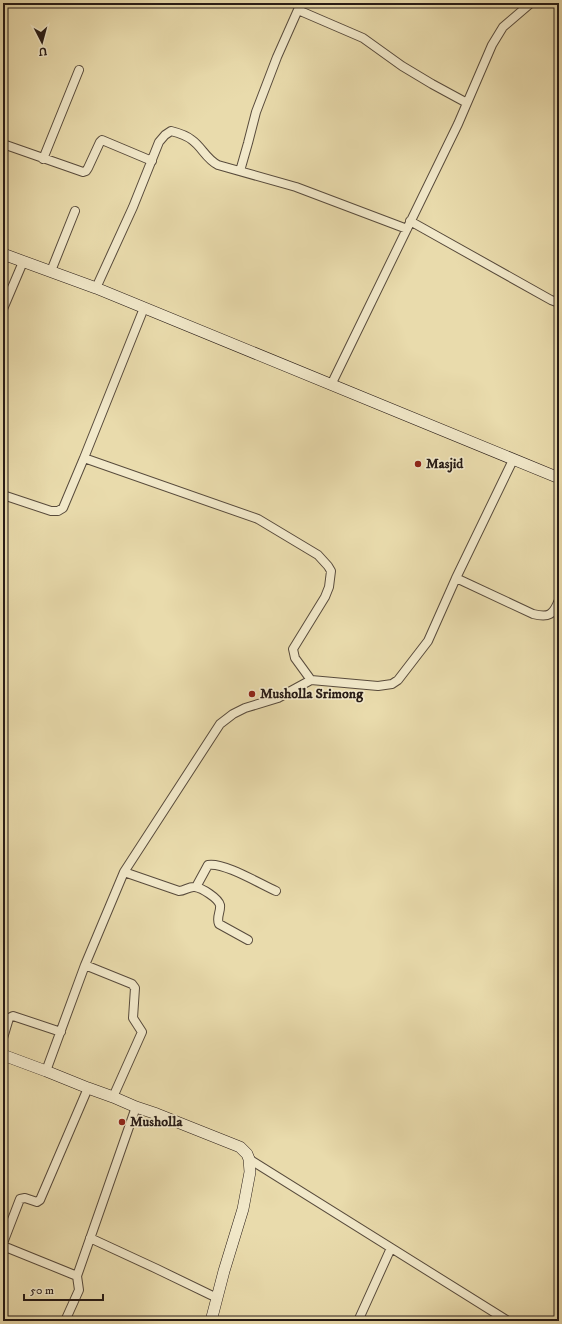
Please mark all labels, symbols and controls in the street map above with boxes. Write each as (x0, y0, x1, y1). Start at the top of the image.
north arrow (22, 22, 62, 62)
text: U (37, 44, 48, 58)
place label: Masjid (426, 455, 464, 473)
marker: Masjid (413, 459, 423, 469)
place label: Musholla Srimong (260, 685, 364, 703)
marker: Musholla Srimong (247, 689, 257, 699)
place label: Musholla (130, 1113, 183, 1131)
marker: Musholla (117, 1117, 127, 1127)
scale bar (24, 1276, 103, 1302)
text: 50 m (30, 1283, 54, 1298)

